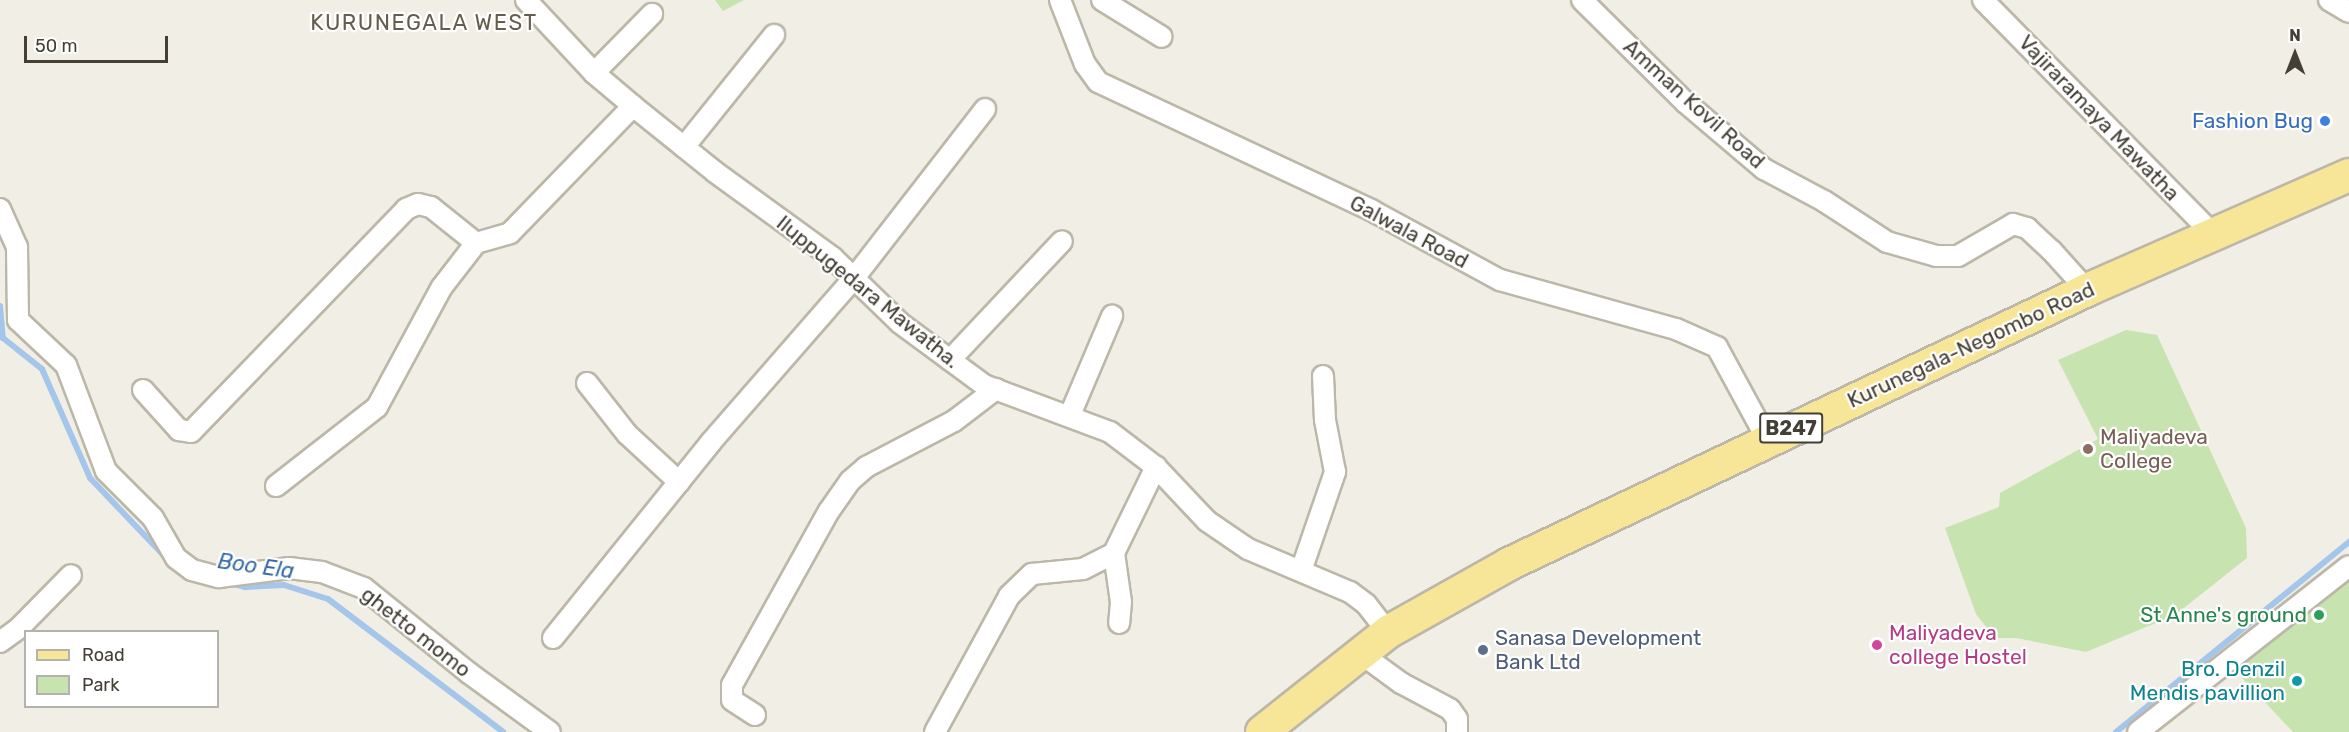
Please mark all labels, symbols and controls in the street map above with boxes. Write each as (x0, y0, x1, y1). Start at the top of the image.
district label: KURUNEGALA WEST (310, 10, 538, 36)
scale bar (27, 24, 171, 62)
north arrow (2265, 24, 2325, 84)
text: N (2289, 26, 2301, 45)
street label: Vajiraramaya Mawatha (2013, 30, 2185, 206)
street label: Amman Kovil Road (1618, 34, 1770, 174)
text: 50 m (35, 35, 78, 57)
place label: Fashion Bug (2192, 108, 2313, 134)
marker: Fashion Bug (2318, 114, 2332, 128)
street label: Galwala Road (1345, 190, 1473, 274)
street label: Iluppugedara Mawatha. (771, 210, 965, 374)
street label: Kurunegala-Negombo Road (1843, 277, 2099, 413)
road number: B247 (1758, 411, 1824, 445)
place label: Maliyadeva College (2100, 424, 2208, 474)
marker: Maliyadeva College (2081, 442, 2095, 456)
water label: Boo Ela (216, 548, 296, 584)
street label: ghetto momo (356, 581, 476, 683)
place label: St Anne's ground (2140, 602, 2307, 628)
marker: St Anne's ground (2312, 608, 2326, 622)
place label: Maliyadeva college Hostel (1889, 620, 2027, 670)
place label: Sanasa Development Bank Ltd (1495, 625, 1701, 675)
legend (24, 630, 219, 708)
marker: Maliyadeva college Hostel (1870, 638, 1884, 652)
marker: Sanasa Development Bank Ltd (1476, 643, 1490, 657)
text: Road (82, 644, 125, 666)
place label: Bro. Denzil Mendis pavillion (2130, 656, 2285, 706)
text: Park (82, 674, 119, 696)
marker: Bro. Denzil Mendis pavillion (2290, 674, 2304, 688)

